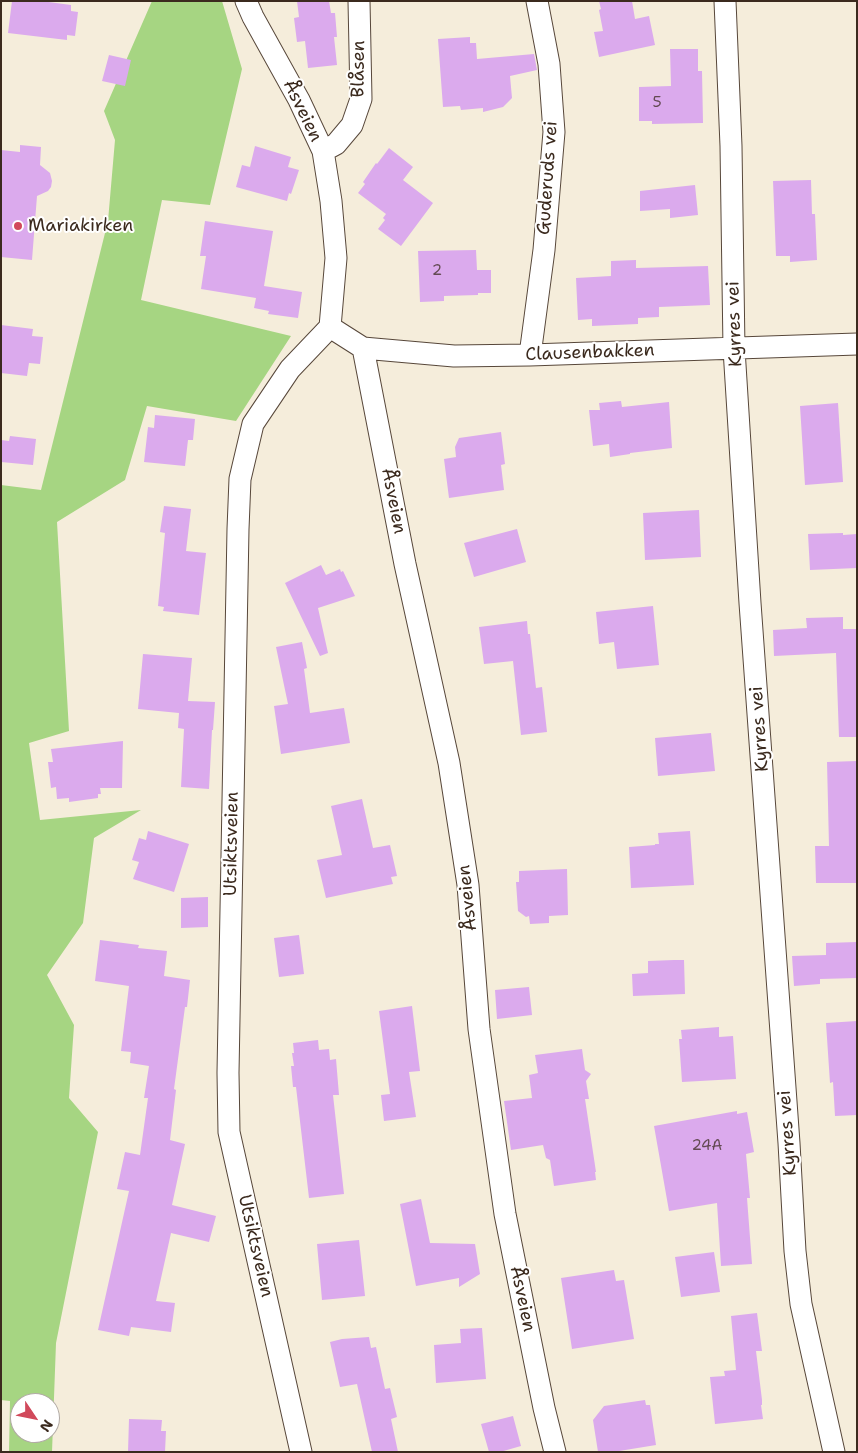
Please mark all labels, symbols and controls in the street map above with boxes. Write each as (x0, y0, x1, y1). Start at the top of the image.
street label: Blåsen (348, 40, 370, 98)
street label: Åsveien (278, 76, 326, 146)
house number: 5 (652, 94, 662, 112)
street label: Guderuds vei (533, 120, 563, 236)
place label: Mariakirken (28, 215, 133, 237)
marker: Mariakirken (12, 220, 24, 232)
house number: 2 (432, 262, 442, 280)
street label: Kyrres vei (723, 281, 747, 367)
street label: Clausenbakken (525, 340, 655, 366)
street label: Åsveien (376, 466, 410, 536)
street label: Kyrres vei (746, 685, 774, 773)
street label: Utsiktsveien (220, 792, 244, 896)
street label: Åsveien (454, 864, 482, 932)
street label: Kyrres vei (774, 1089, 802, 1177)
house number: 24A (692, 1137, 722, 1155)
street label: Utsiktsveien (233, 1193, 277, 1299)
street label: Åsveien (505, 1264, 539, 1334)
north arrow (10, 1393, 60, 1443)
text: N (36, 1416, 57, 1435)

